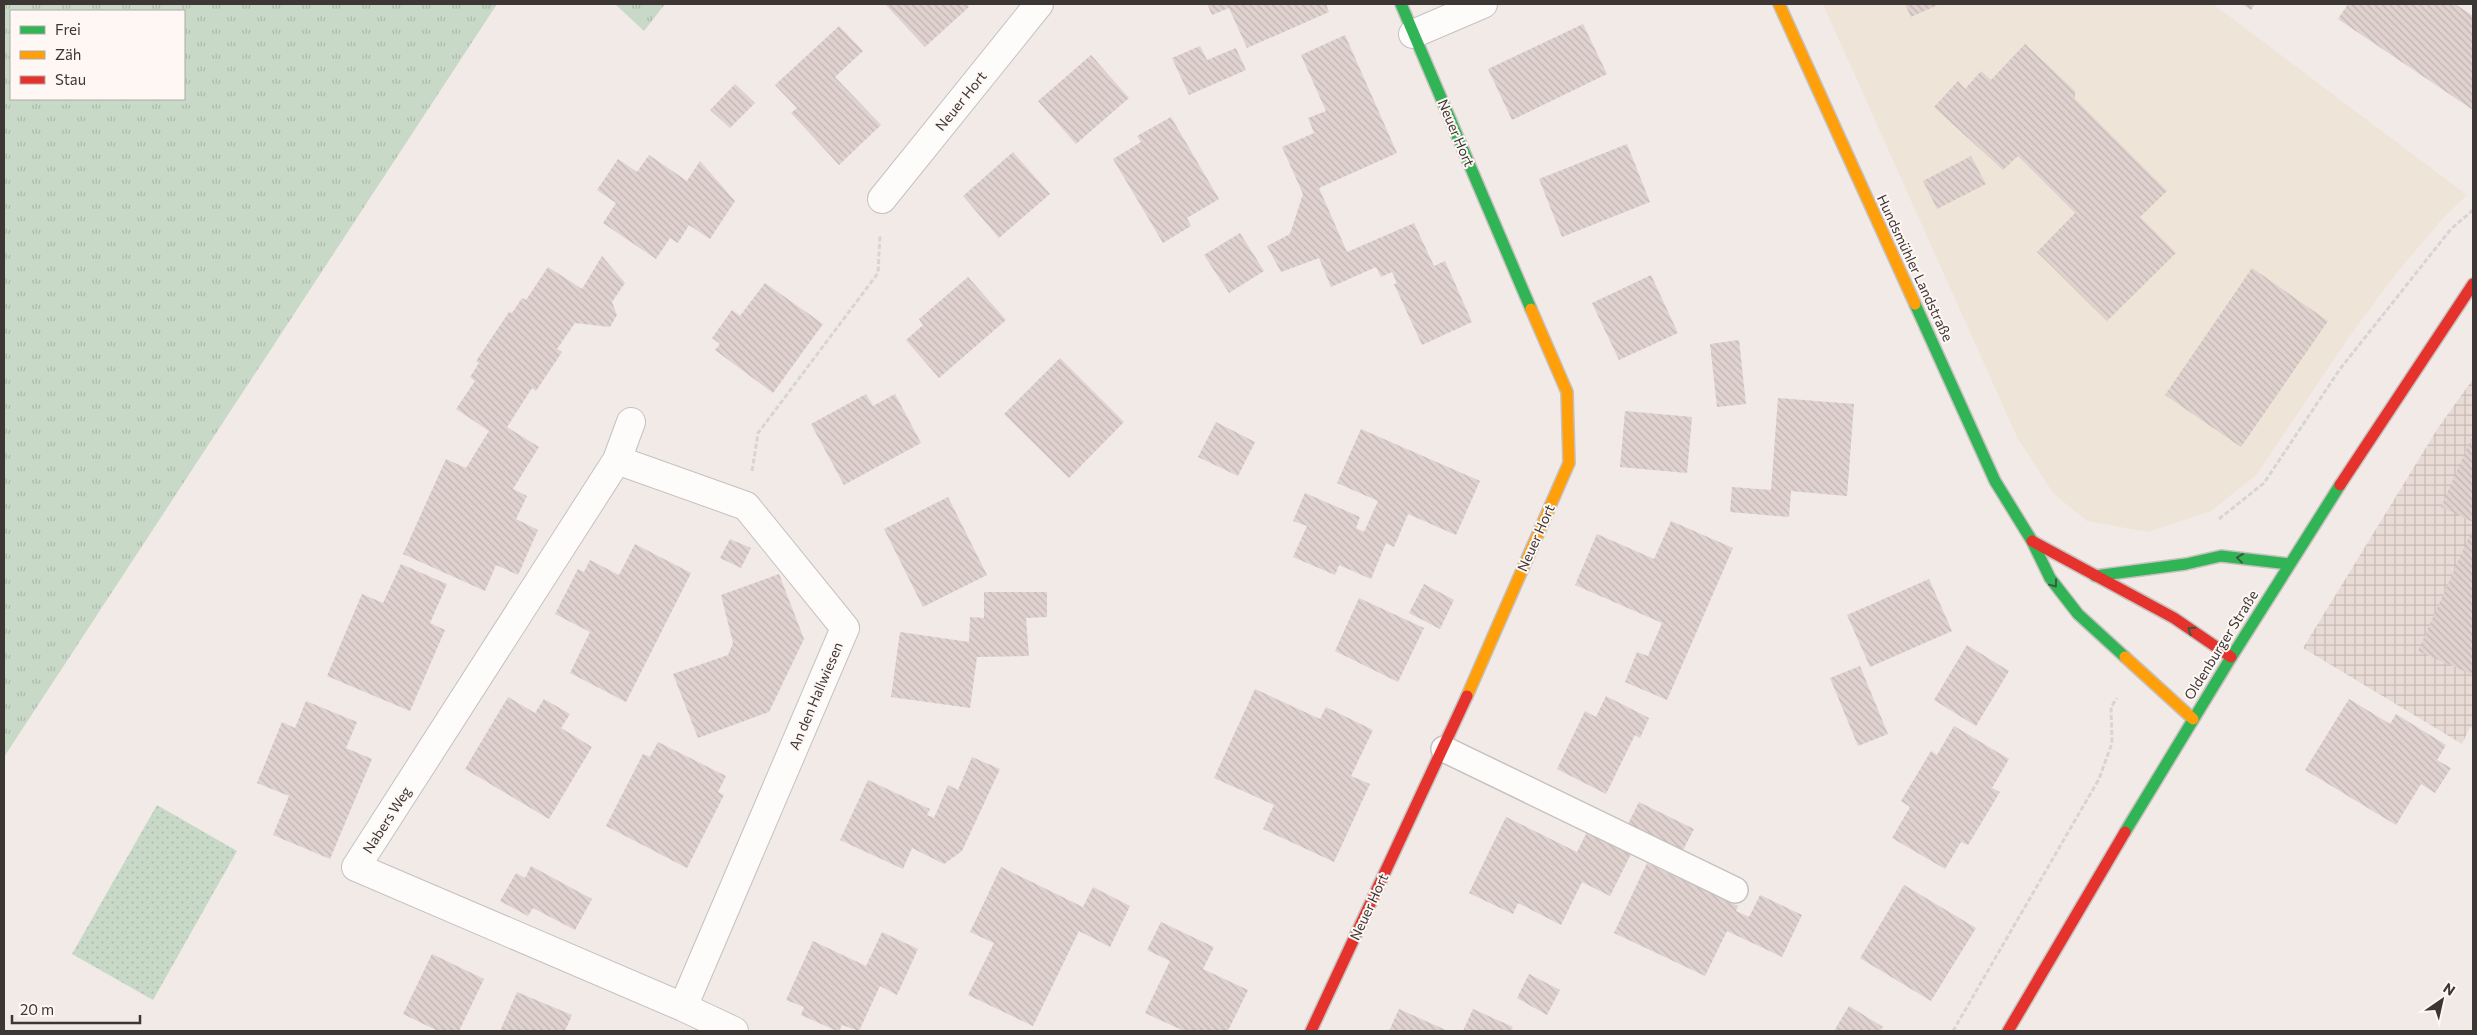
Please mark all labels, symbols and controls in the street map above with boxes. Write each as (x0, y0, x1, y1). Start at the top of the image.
legend (10, 10, 185, 100)
text: Frei (55, 20, 81, 38)
text: Zäh (55, 45, 81, 63)
street label: Neuer Hort (931, 67, 990, 134)
text: Stau (55, 70, 86, 88)
street label: Neuer Hort (1435, 97, 1478, 169)
street label: Hundsmühler Landstraße (1874, 192, 1957, 344)
street label: Neuer Hort (1513, 501, 1558, 574)
one-way arrow (2236, 553, 2244, 564)
one-way arrow (2049, 578, 2057, 587)
street label: Oldenburger Straße (2180, 587, 2261, 703)
one-way arrow (2187, 627, 2197, 636)
street label: An den Hallwiesen (785, 639, 846, 752)
street label: Nabers Weg (359, 783, 415, 856)
street label: Neuer Hort (1346, 871, 1391, 943)
north arrow (2417, 975, 2467, 1025)
text: N (2440, 979, 2459, 999)
scale bar (12, 992, 140, 1024)
text: 20 m (20, 1000, 54, 1018)

